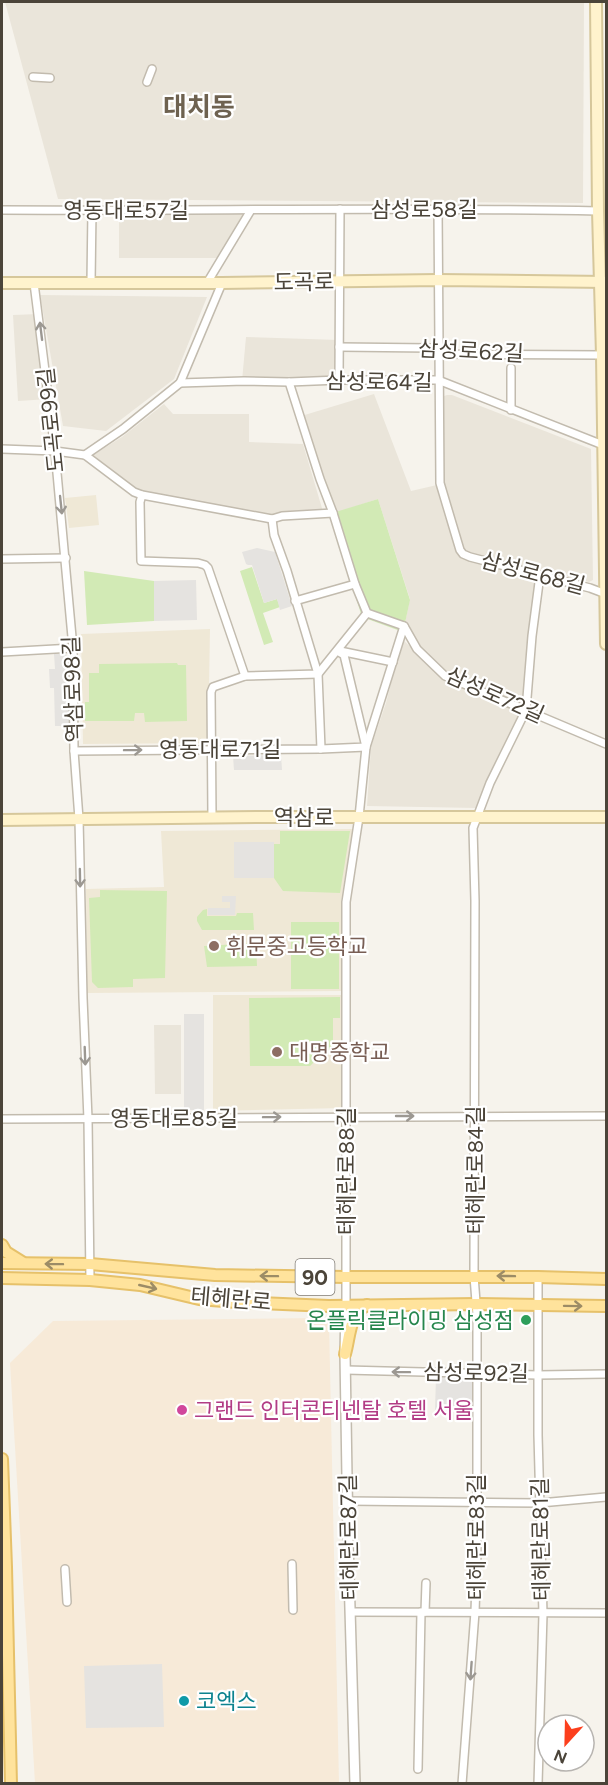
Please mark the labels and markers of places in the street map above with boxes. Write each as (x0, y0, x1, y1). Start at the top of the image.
place label: 휘문중고등학교 (226, 933, 368, 960)
marker: 휘문중고등학교 (207, 939, 221, 953)
place label: 대명중학교 (289, 1039, 390, 1066)
marker: 대명중학교 (270, 1045, 284, 1059)
place label: 온플릭클라이밍 삼성점 (306, 1307, 514, 1334)
marker: 온플릭클라이밍 삼성점 (519, 1313, 533, 1327)
place label: 그랜드 인터콘티넨탈 호텔 서울 (194, 1397, 473, 1424)
marker: 그랜드 인터콘티넨탈 호텔 서울 (175, 1403, 189, 1417)
place label: 코엑스 (196, 1688, 257, 1715)
marker: 코엑스 (177, 1694, 191, 1708)

